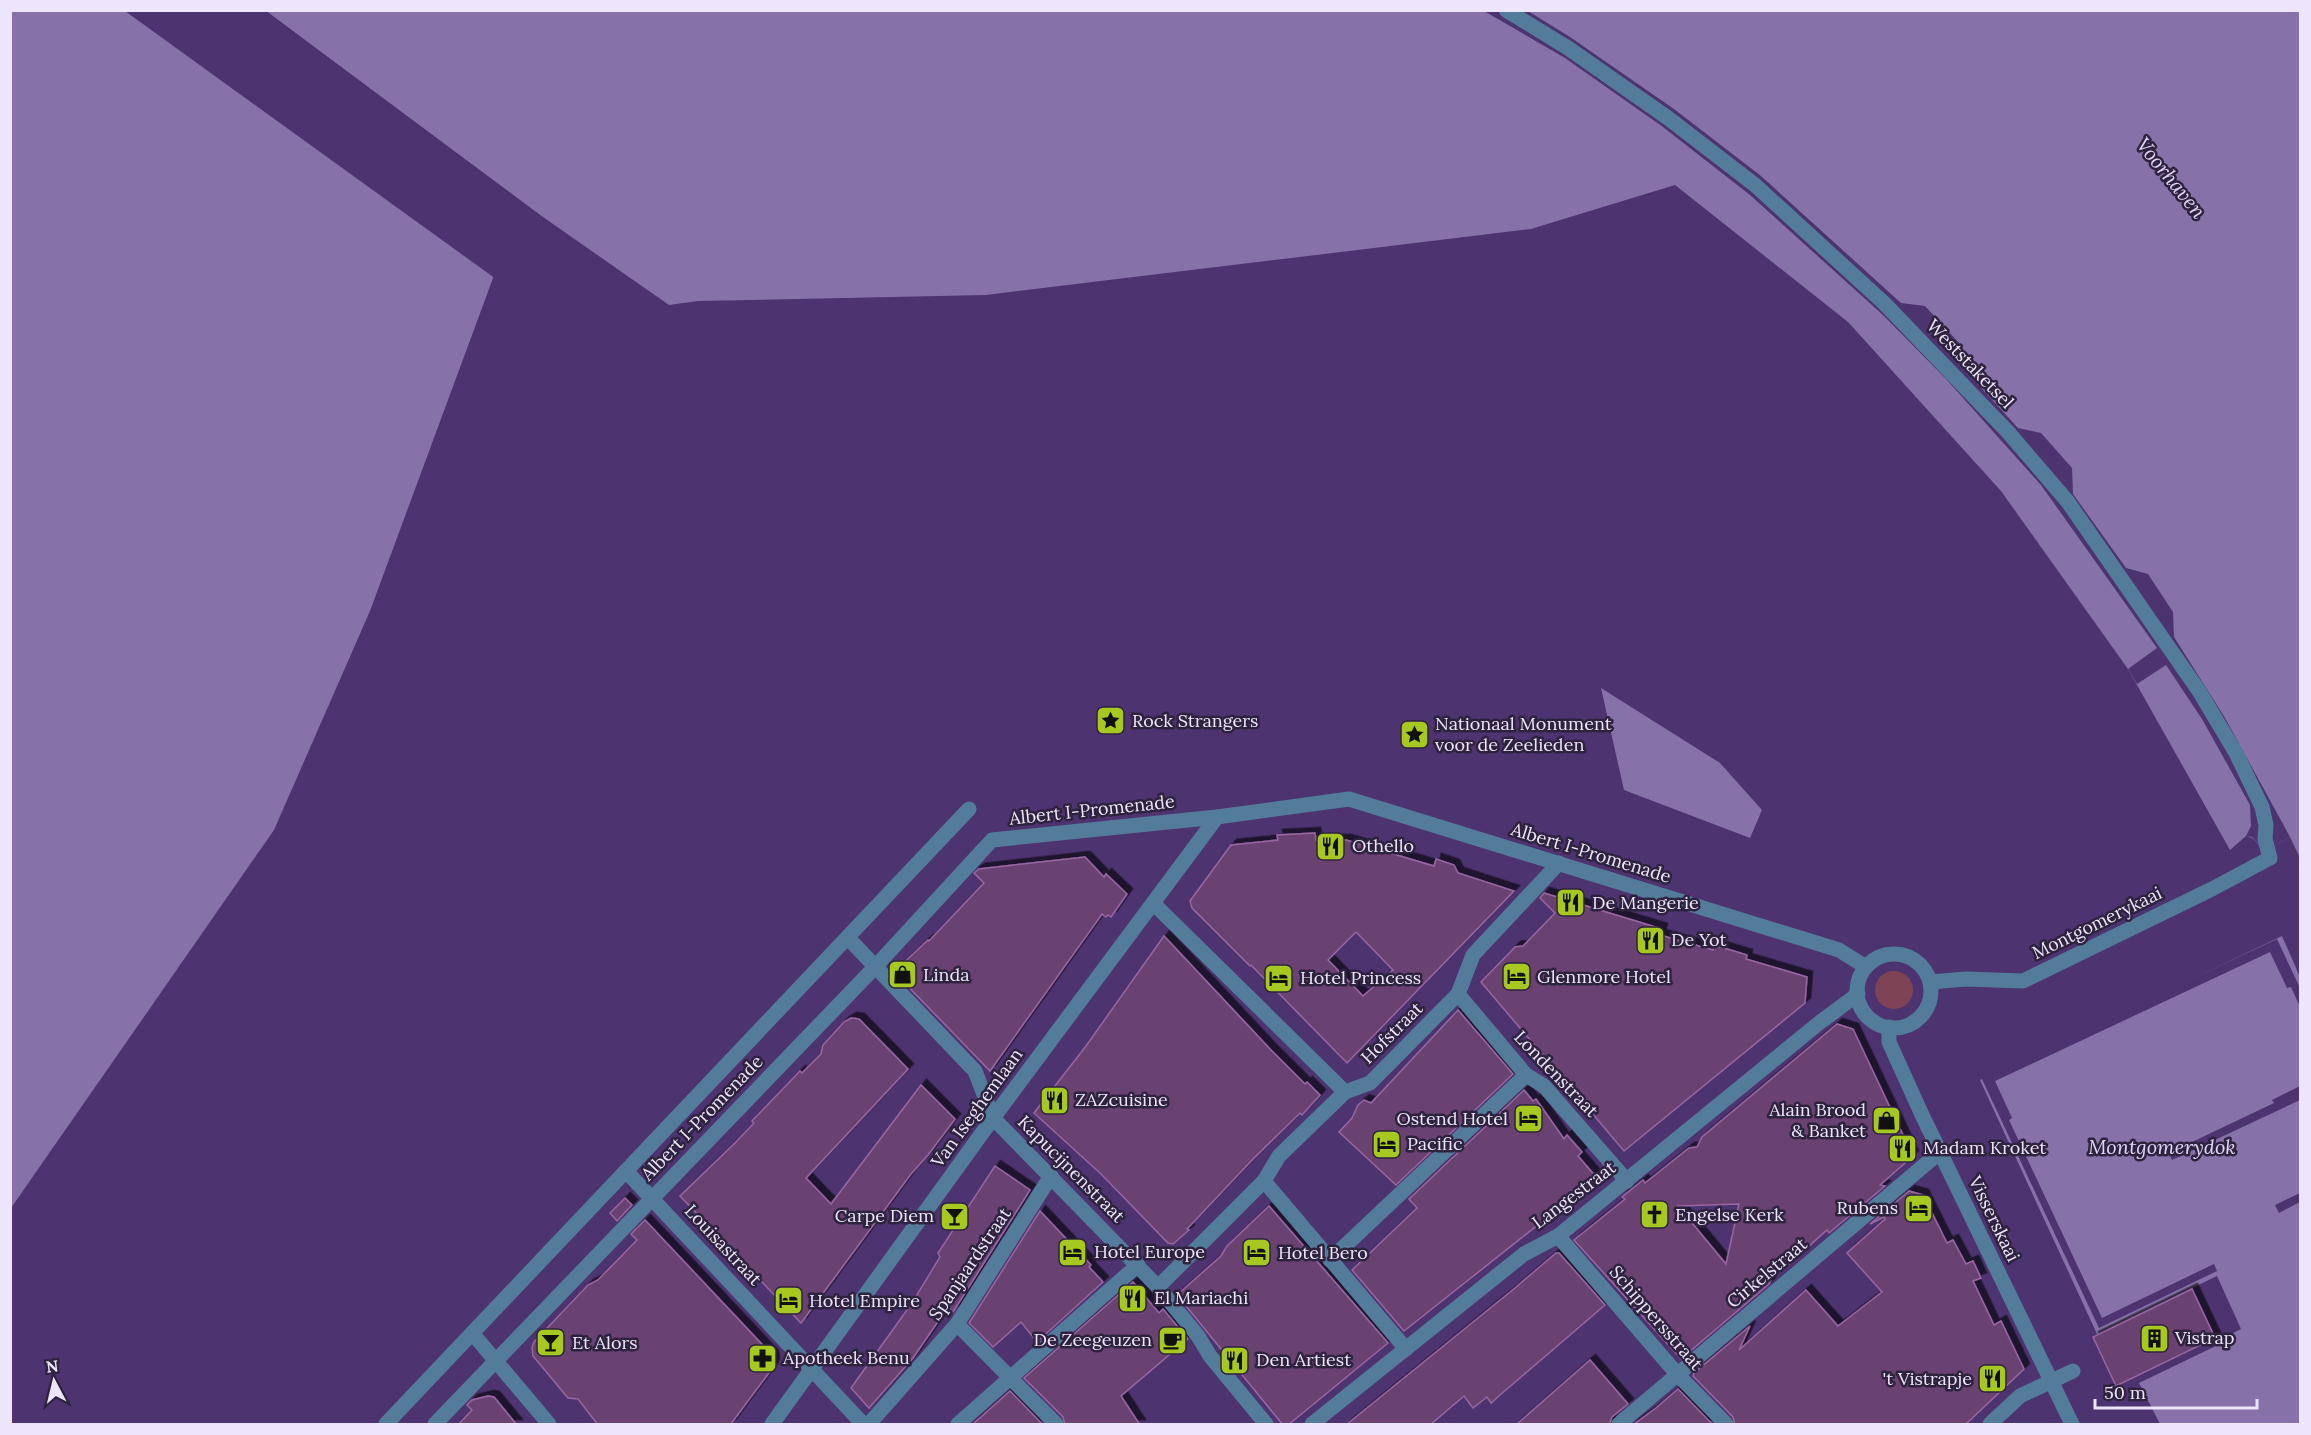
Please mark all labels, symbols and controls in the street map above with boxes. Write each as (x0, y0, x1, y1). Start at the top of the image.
water label: Voorhaven (2131, 132, 2212, 224)
street label: Weststaketsel (1922, 314, 2019, 413)
place icon: Rock Strangers (1095, 705, 1127, 737)
place label: Rock Strangers (1132, 709, 1258, 732)
place label: Nationaal Monument voor de Zeelieden (1435, 712, 1612, 756)
place icon: Nationaal Monument voor de Zeelieden (1398, 718, 1430, 750)
street label: Albert I-Promenade (1007, 789, 1176, 830)
street label: Albert I-Promenade (1507, 817, 1674, 888)
restaurant icon: Othello (1315, 830, 1347, 862)
place label: Othello (1352, 834, 1414, 857)
street label: Montgomerykaai (2028, 881, 2166, 964)
restaurant icon: De Mangerie (1555, 887, 1587, 919)
place label: De Mangerie (1592, 891, 1699, 914)
restaurant icon: De Yot (1634, 924, 1666, 956)
place label: De Yot (1671, 928, 1727, 951)
shop icon: Linda (886, 959, 918, 991)
hotel icon: Glenmore Hotel (1500, 961, 1532, 993)
hotel icon: Hotel Princess (1263, 962, 1295, 994)
place label: Linda (923, 963, 969, 986)
place label: Glenmore Hotel (1537, 965, 1671, 988)
place label: Hotel Princess (1300, 966, 1421, 989)
street label: Hofstraat (1356, 997, 1428, 1069)
street label: Londenstraat (1509, 1025, 1603, 1122)
street label: Van Iseghemlaan (925, 1044, 1028, 1173)
street label: Albert I-Promenade (635, 1050, 768, 1186)
restaurant icon: ZAZcuisine (1038, 1084, 1070, 1116)
place label: ZAZcuisine (1075, 1088, 1168, 1111)
place label: Alain Brood & Banket (1768, 1098, 1866, 1142)
hotel icon: Ostend Hotel (1513, 1103, 1545, 1135)
shop icon: Alain Brood & Banket (1871, 1104, 1903, 1136)
place label: Ostend Hotel (1396, 1107, 1508, 1130)
street label: Kapucijnenstraat (1013, 1110, 1130, 1227)
hotel icon: Pacific (1370, 1128, 1402, 1160)
place label: Pacific (1407, 1132, 1463, 1155)
restaurant icon: Madam Kroket (1886, 1132, 1918, 1164)
water label: Montgomerydok (2088, 1134, 2236, 1159)
place label: Madam Kroket (1923, 1136, 2046, 1159)
street label: Langestraat (1527, 1156, 1620, 1234)
street label: Visserskaai (1963, 1171, 2025, 1265)
hotel icon: Rubens (1903, 1192, 1935, 1224)
place label: Rubens (1836, 1196, 1898, 1219)
street label: Louisastraat (680, 1199, 767, 1290)
church icon: Engelse Kerk (1638, 1199, 1670, 1231)
bar icon: Carpe Diem (939, 1200, 971, 1232)
street label: Spanjaardstraat (923, 1203, 1016, 1324)
place label: Engelse Kerk (1675, 1203, 1784, 1226)
place label: Carpe Diem (835, 1204, 934, 1227)
street label: Cirkelstraat (1722, 1232, 1812, 1313)
hotel icon: Hotel Europe (1057, 1236, 1089, 1268)
hotel icon: Hotel Bero (1241, 1237, 1273, 1269)
place label: Hotel Europe (1094, 1240, 1205, 1263)
place label: Hotel Bero (1278, 1241, 1368, 1264)
street label: Schippersstraat (1605, 1261, 1708, 1375)
restaurant icon: El Mariachi (1117, 1282, 1149, 1314)
hotel icon: Hotel Empire (772, 1285, 804, 1317)
place label: El Mariachi (1154, 1286, 1248, 1309)
place label: Hotel Empire (809, 1289, 920, 1312)
building icon: Vistrap (2138, 1322, 2170, 1354)
cafe icon: De Zeegeuzen (1157, 1324, 1189, 1356)
place label: Vistrap (2174, 1326, 2235, 1349)
bar icon: Et Alors (535, 1327, 567, 1359)
place label: De Zeegeuzen (1034, 1328, 1152, 1351)
place label: Et Alors (572, 1331, 638, 1354)
pharmacy icon: Apotheek Benu (746, 1342, 778, 1374)
restaurant icon: Den Artiest (1219, 1344, 1251, 1376)
place label: Apotheek Benu (782, 1346, 910, 1369)
place label: Den Artiest (1256, 1348, 1351, 1371)
north arrow (24, 1351, 84, 1411)
text: N (45, 1355, 60, 1377)
restaurant icon: 't Vistrapje (1977, 1363, 2009, 1395)
place label: 't Vistrapje (1883, 1367, 1972, 1390)
scale bar (2095, 1372, 2257, 1410)
text: 50 m (2104, 1381, 2146, 1404)

